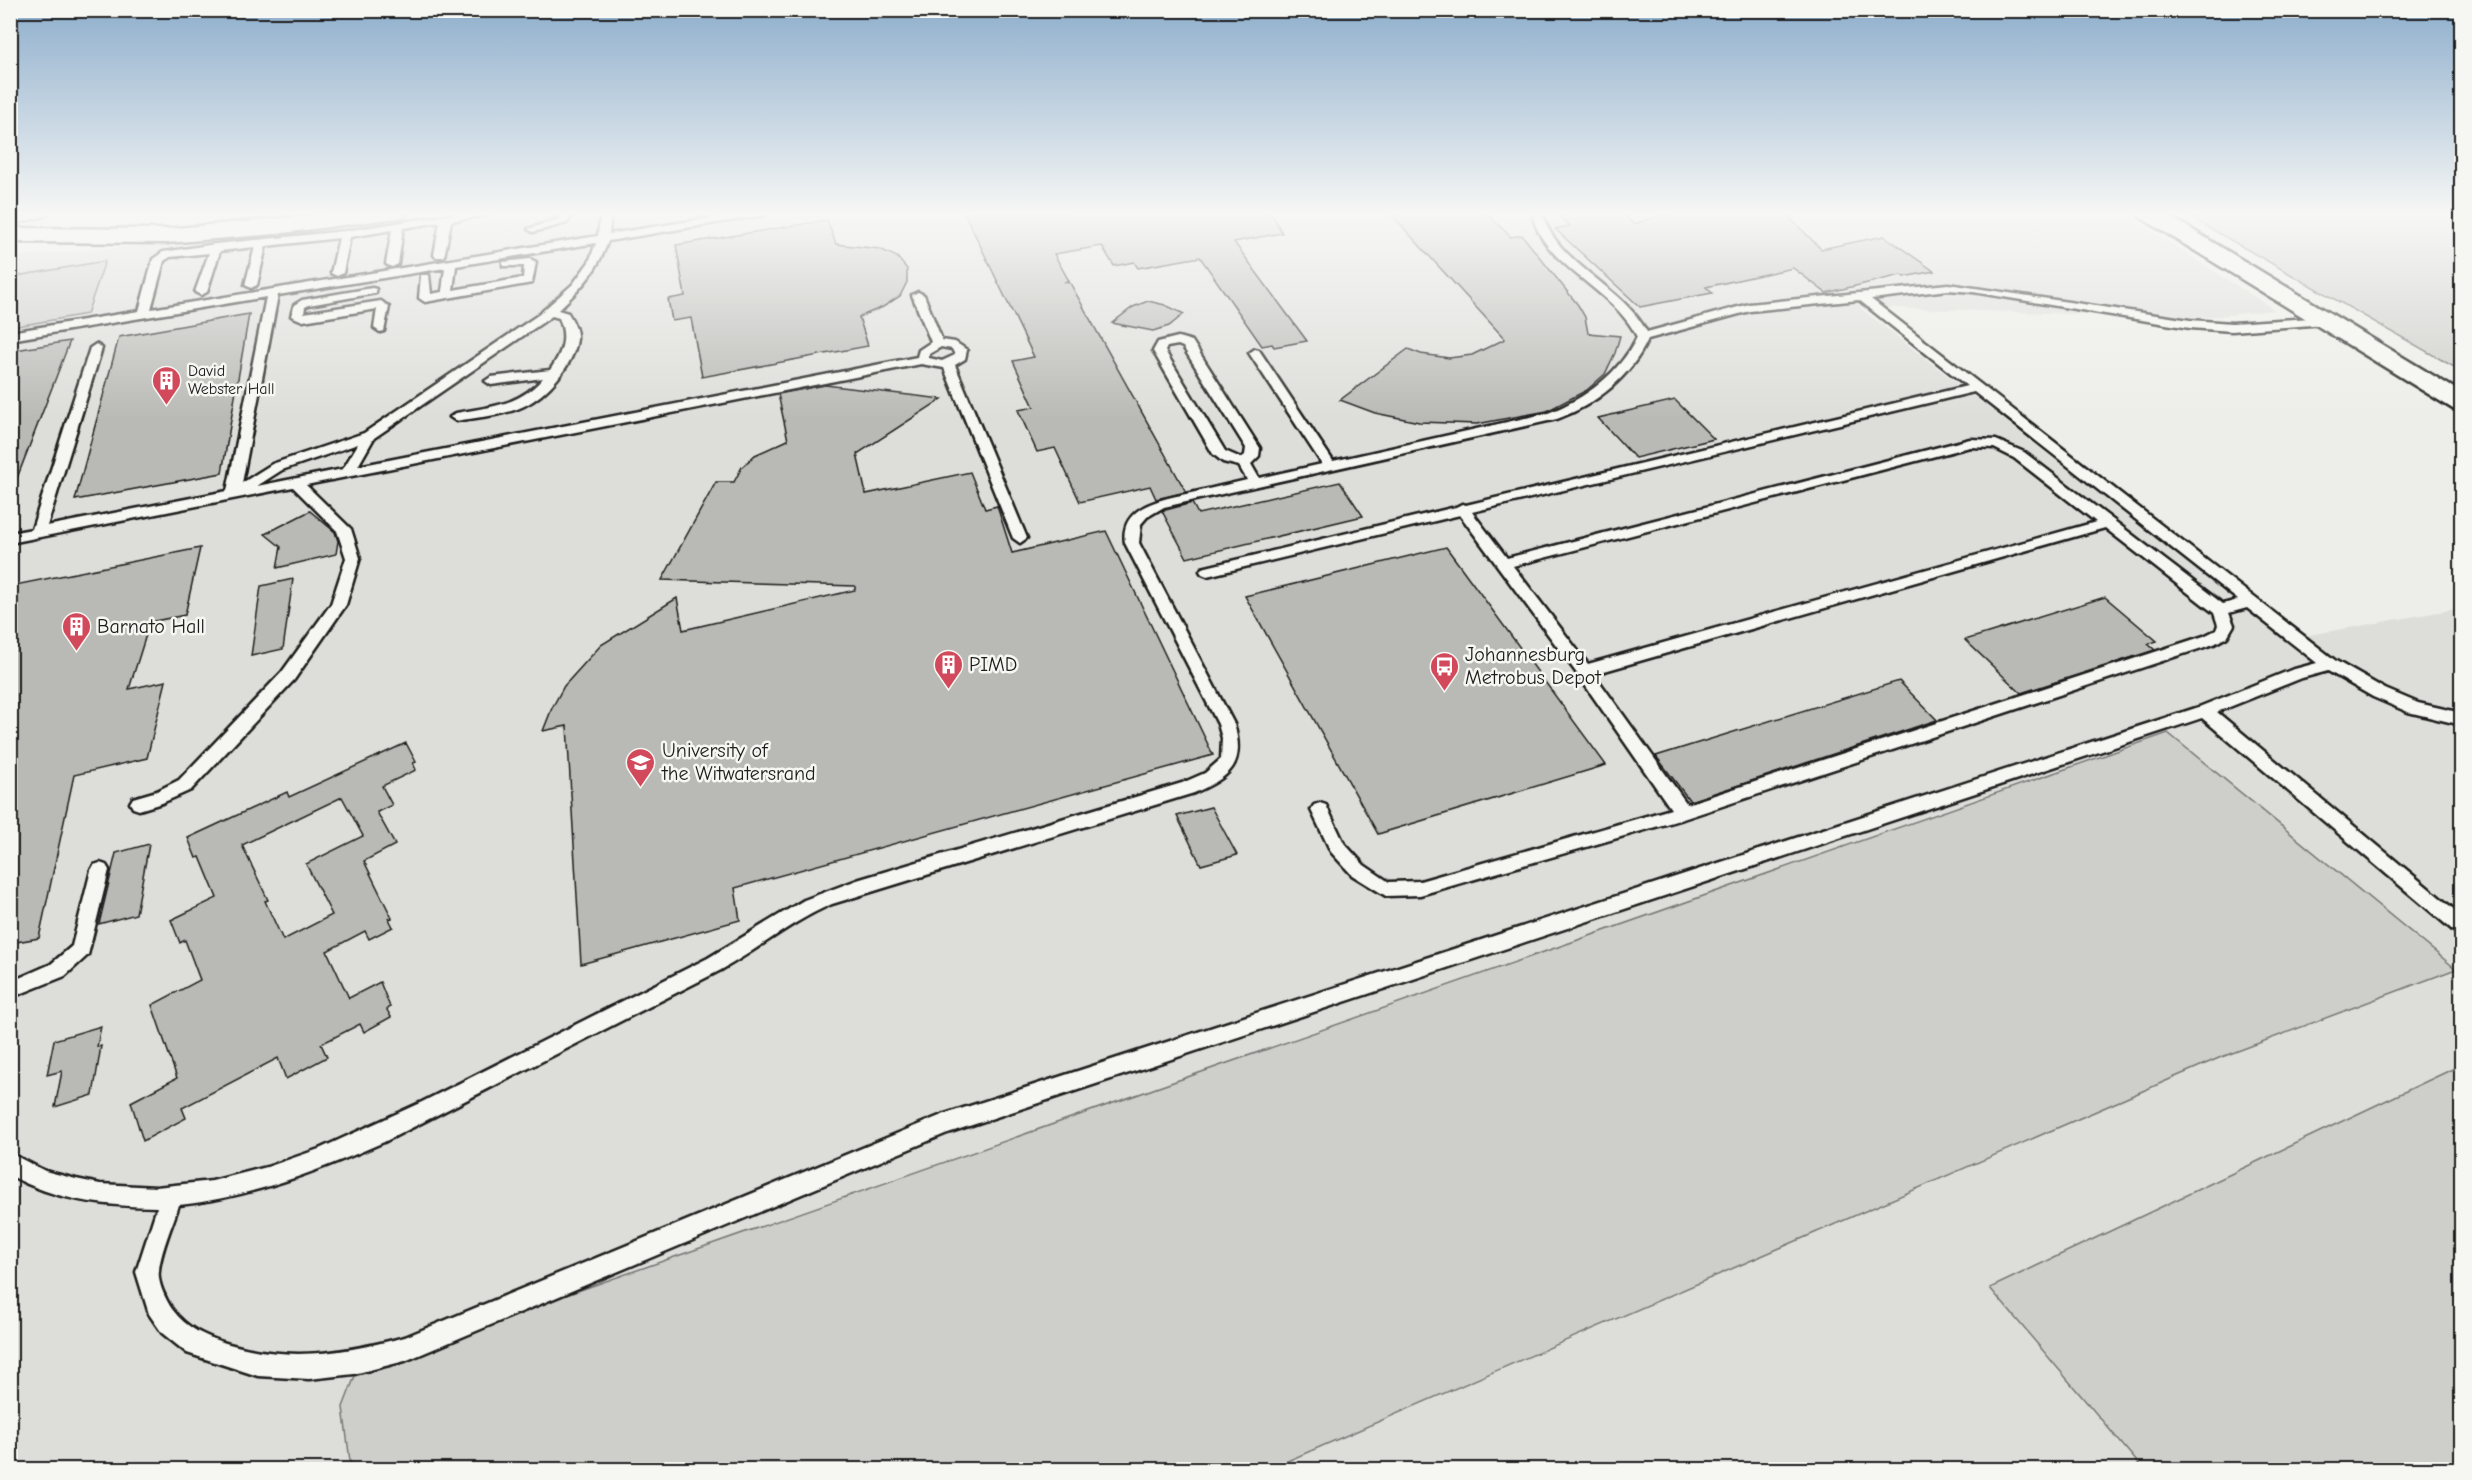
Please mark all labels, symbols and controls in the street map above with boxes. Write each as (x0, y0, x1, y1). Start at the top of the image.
place label: David Webster Hall (188, 362, 275, 398)
building icon: David Webster Hall (151, 364, 183, 406)
building icon: Barnato Hall (60, 610, 92, 652)
place label: Barnato Hall (97, 615, 205, 638)
place label: Johannesburg Metrobus Depot (1465, 643, 1602, 689)
building icon: PIMD (932, 648, 964, 690)
bus stop icon: Johannesburg Metrobus Depot (1428, 650, 1460, 692)
place label: PIMD (969, 653, 1017, 676)
place label: University of the Witwatersrand (661, 739, 816, 785)
school or university icon: University of the Witwatersrand (625, 746, 657, 788)

